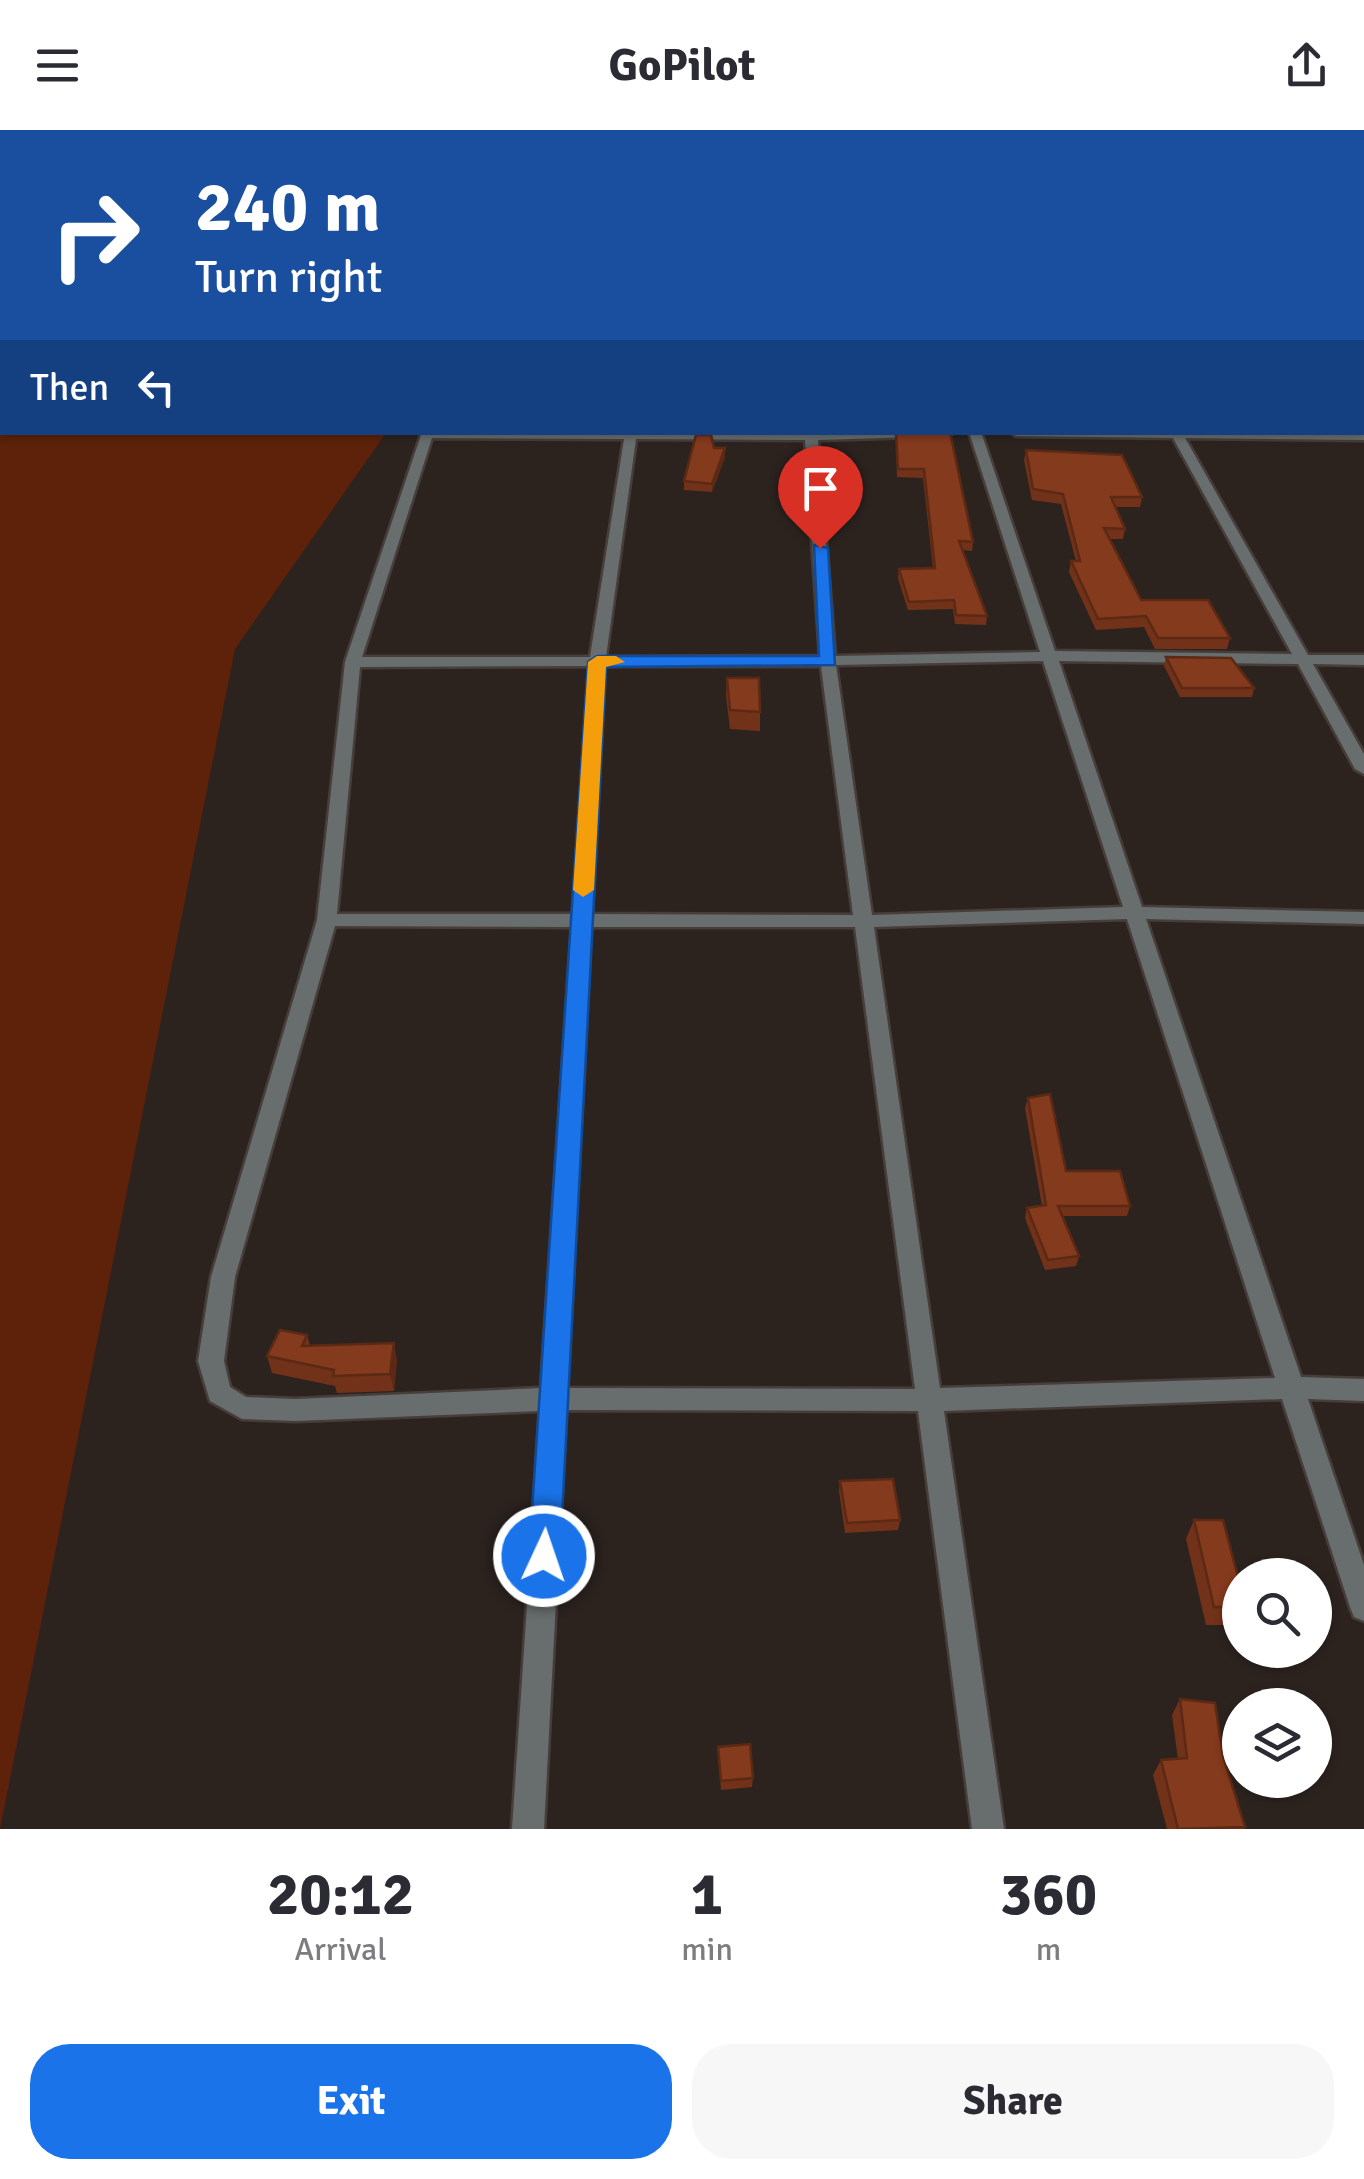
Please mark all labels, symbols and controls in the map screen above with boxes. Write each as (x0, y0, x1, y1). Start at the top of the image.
icon: menu (30, 38, 85, 93)
text: GoPilot (609, 38, 755, 93)
icon: share (1279, 38, 1334, 93)
text: 240 m (195, 164, 380, 250)
icon: right (30, 170, 160, 300)
text: Turn right (195, 250, 383, 305)
icon: left (129, 360, 184, 415)
text: Then (30, 364, 109, 411)
pin (778, 446, 863, 549)
icon: arrive (793, 461, 848, 516)
position arrow (492, 1504, 596, 1608)
map controls (1222, 1558, 1332, 1798)
button: search (1222, 1558, 1332, 1668)
button: layers (1222, 1688, 1332, 1798)
text: 20:12 (267, 1858, 414, 1932)
text: 1 (691, 1858, 723, 1932)
text: 360 (1000, 1858, 1097, 1932)
text: Arrival (295, 1930, 387, 1969)
text: min (681, 1930, 733, 1969)
text: m (1036, 1930, 1061, 1969)
button: Exit (30, 2044, 672, 2159)
button: Share (692, 2044, 1334, 2159)

